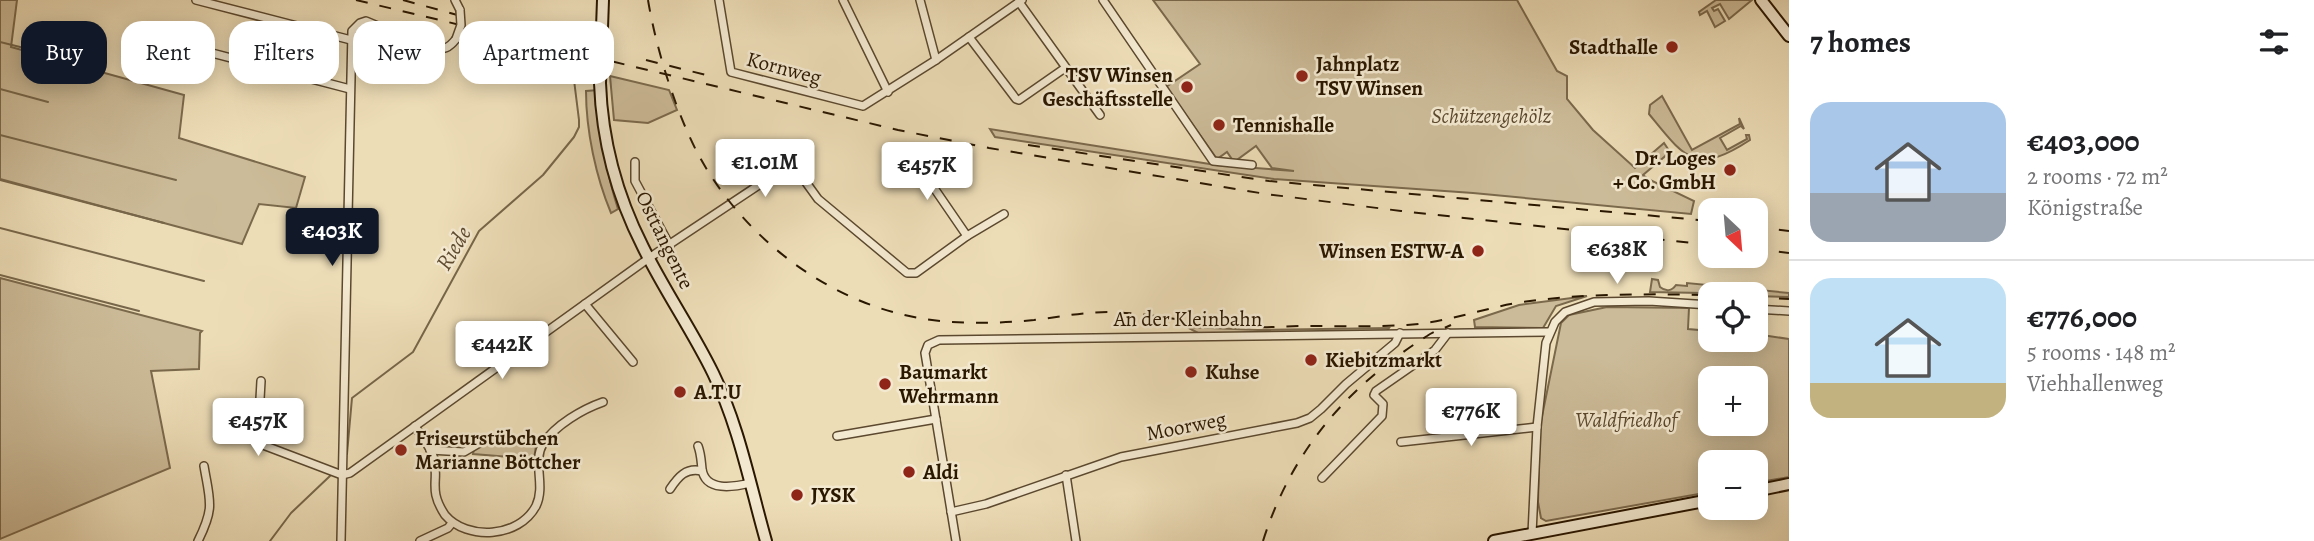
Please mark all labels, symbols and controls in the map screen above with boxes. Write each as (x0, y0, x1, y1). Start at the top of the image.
chip: Buy (21, 21, 107, 84)
chip: Rent (121, 21, 215, 84)
chip: Filters (229, 21, 339, 84)
chip: New (353, 21, 445, 84)
chip: Apartment (459, 21, 614, 84)
text: 7 homes (1810, 22, 1911, 62)
icon: filters (2255, 23, 2293, 61)
place label: Stadthalle (1569, 33, 1658, 61)
marker: Stadthalle (1664, 39, 1680, 55)
street label: Kornweg (743, 45, 825, 92)
place label: Jahnplatz TSV Winsen (1316, 50, 1423, 102)
place label: TSV Winsen Geschäftsstelle (1042, 61, 1173, 113)
marker: Jahnplatz TSV Winsen (1294, 68, 1310, 84)
marker: TSV Winsen Geschäftsstelle (1179, 79, 1195, 95)
park label: Schützengehölz (1431, 102, 1551, 130)
place label: Tennishalle (1233, 111, 1335, 139)
marker: Tennishalle (1211, 117, 1227, 133)
text: €403,000 (2027, 121, 2140, 161)
icon: home (1866, 130, 1950, 214)
pin: €1.01M (708, 140, 822, 199)
pin: €457K (878, 142, 976, 202)
place label: Dr. Loges + Co. GmbH (1613, 144, 1716, 196)
text: €1.01M (732, 146, 798, 177)
text: €457K (898, 149, 956, 180)
text: 2 rooms · 72 m² (2027, 161, 2168, 192)
marker: Dr. Loges + Co. GmbH (1722, 162, 1738, 178)
street label: Osttangente (629, 186, 701, 294)
text: Königstraße (2027, 192, 2143, 223)
north arrow (1698, 198, 1768, 268)
map controls (1698, 198, 1768, 520)
pin: €403K (283, 208, 381, 268)
text: €403K (302, 215, 362, 246)
water label: Riede (428, 220, 479, 276)
pin: €638K (1568, 226, 1666, 286)
text: €638K (1587, 233, 1647, 264)
place label: Winsen ESTW-A (1318, 237, 1465, 265)
marker: Winsen ESTW-A (1470, 243, 1486, 259)
button: locate (1698, 282, 1768, 352)
text: €776,000 (2027, 297, 2137, 337)
street label: An der Kleinbahn (1113, 305, 1262, 333)
icon: home (1866, 306, 1950, 390)
pin: €442K (453, 322, 551, 381)
text: €442K (471, 328, 533, 359)
text: 5 rooms · 148 m² (2027, 337, 2176, 368)
place label: Kiebitzmarkt (1325, 346, 1442, 374)
marker: Kiebitzmarkt (1303, 352, 1319, 368)
place label: Baumarkt Wehrmann (898, 358, 999, 410)
place label: Kuhse (1205, 358, 1260, 386)
marker: Kuhse (1183, 364, 1199, 380)
button: + (1698, 366, 1768, 436)
text: Viehhallenweg (2027, 368, 2163, 399)
marker: Baumarkt Wehrmann (877, 376, 893, 392)
place label: A.T.U (693, 378, 741, 406)
marker: A.T.U (672, 384, 688, 400)
pin: €776K (1422, 388, 1520, 448)
text: €776K (1442, 395, 1500, 426)
pin: €457K (209, 398, 307, 458)
street label: Moorweg (1144, 404, 1229, 447)
text: €457K (229, 405, 287, 436)
park label: Waldfriedhof (1575, 406, 1681, 434)
place label: Friseurstübchen Marianne Böttcher (415, 424, 581, 476)
marker: Friseurstübchen Marianne Böttcher (393, 442, 409, 458)
button: − (1698, 450, 1768, 520)
place label: Aldi (922, 458, 959, 486)
marker: Aldi (901, 464, 917, 480)
place label: JYSK (811, 481, 856, 509)
marker: JYSK (789, 487, 805, 503)

